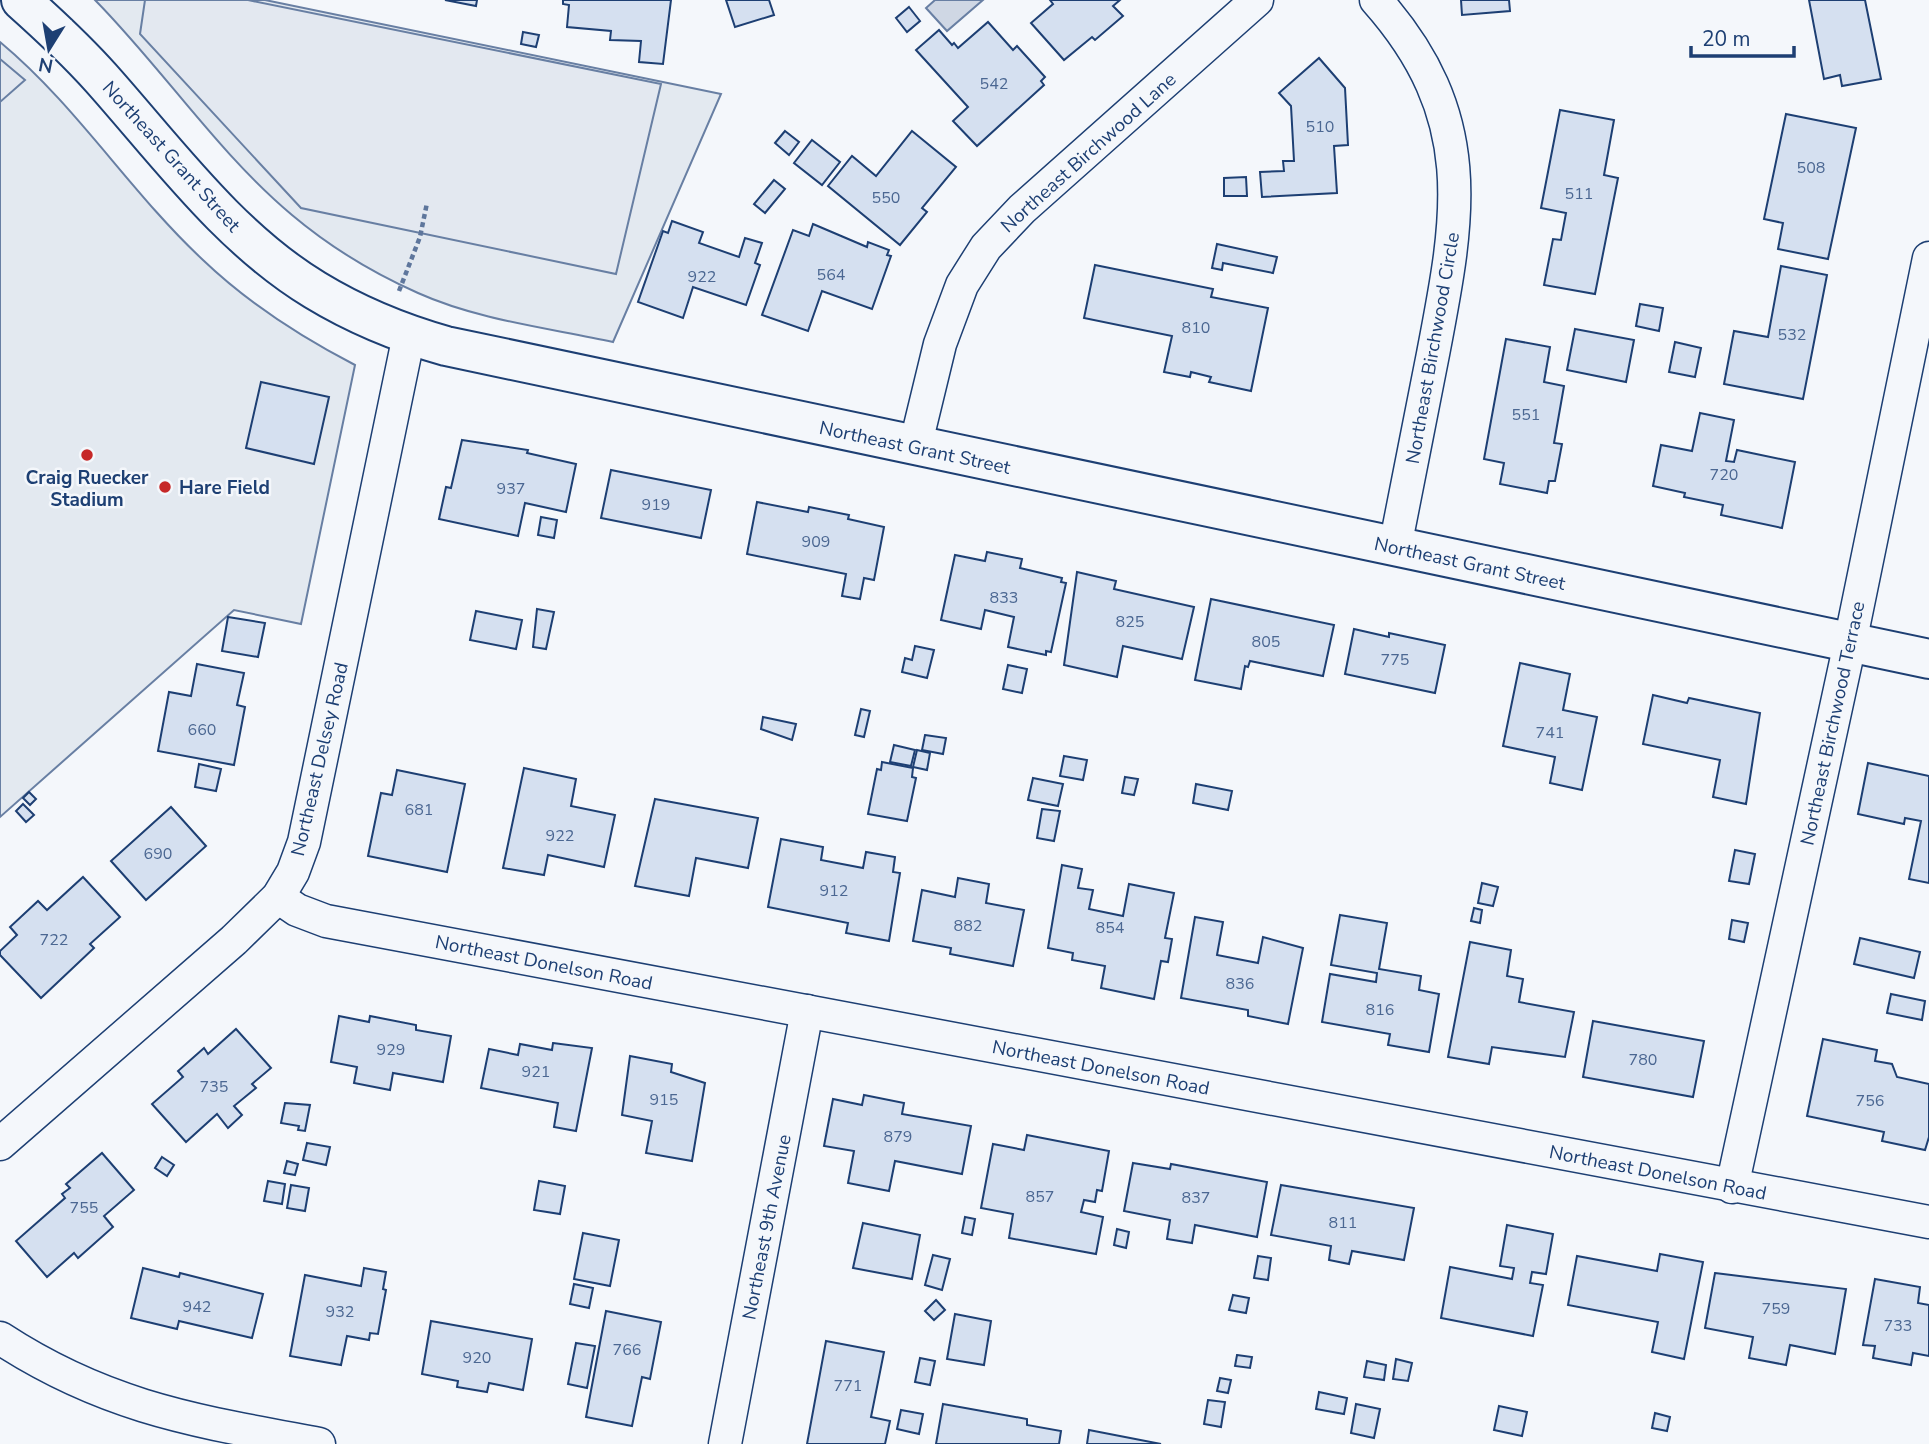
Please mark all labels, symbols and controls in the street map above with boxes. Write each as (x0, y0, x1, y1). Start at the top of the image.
north arrow (14, 14, 84, 84)
scale bar (1691, 14, 1794, 58)
text: 20 m (1702, 25, 1751, 53)
text: N (36, 51, 55, 79)
street label: Northeast Birchwood Lane (995, 67, 1182, 239)
house number: 542 (980, 73, 1008, 95)
street label: Northeast Grant Street (96, 76, 246, 238)
house number: 510 (1306, 116, 1334, 138)
house number: 508 (1797, 157, 1825, 179)
house number: 511 (1565, 183, 1593, 205)
house number: 550 (872, 187, 900, 209)
street label: Northeast Birchwood Circle (1400, 230, 1466, 466)
house number: 564 (817, 264, 846, 286)
house number: 922 (688, 266, 716, 288)
house number: 810 (1182, 317, 1210, 339)
house number: 532 (1778, 324, 1806, 346)
house number: 551 (1512, 404, 1540, 426)
street label: Northeast Grant Street (817, 415, 1013, 481)
marker: Craig Ruecker Stadium (79, 447, 95, 463)
house number: 720 (1710, 464, 1738, 486)
place label: Craig Ruecker Stadium (25, 465, 149, 513)
place label: Hare Field (179, 475, 270, 501)
house number: 937 (497, 478, 525, 500)
marker: Hare Field (157, 479, 173, 495)
house number: 919 (642, 494, 670, 516)
house number: 909 (802, 531, 830, 553)
street label: Northeast Grant Street (1372, 531, 1568, 597)
house number: 833 (990, 587, 1018, 609)
street label: Northeast Birchwood Terrace (1794, 599, 1872, 848)
house number: 825 (1116, 611, 1144, 633)
house number: 805 (1252, 631, 1280, 653)
house number: 775 (1381, 649, 1409, 671)
street label: Northeast Delsey Road (285, 660, 355, 859)
house number: 660 (188, 719, 216, 741)
house number: 741 (1536, 722, 1564, 744)
house number: 681 (405, 799, 433, 821)
house number: 922 (546, 825, 574, 847)
house number: 690 (144, 843, 172, 865)
house number: 912 (820, 880, 848, 902)
house number: 882 (954, 915, 982, 937)
house number: 854 (1096, 917, 1125, 939)
house number: 722 (40, 929, 68, 951)
street label: Northeast Donelson Road (433, 929, 655, 997)
house number: 836 (1226, 973, 1254, 995)
house number: 816 (1366, 999, 1394, 1021)
street label: Northeast Donelson Road (990, 1034, 1212, 1102)
house number: 929 (377, 1039, 405, 1061)
house number: 780 (1629, 1049, 1657, 1071)
house number: 921 (522, 1061, 550, 1083)
house number: 735 (200, 1076, 228, 1098)
house number: 915 (650, 1089, 678, 1111)
house number: 756 (1856, 1090, 1884, 1112)
house number: 879 (884, 1126, 912, 1148)
street label: Northeast 9th Avenue (736, 1132, 798, 1322)
street label: Northeast Donelson Road (1547, 1139, 1769, 1207)
house number: 857 (1026, 1186, 1054, 1208)
house number: 837 (1182, 1187, 1210, 1209)
house number: 755 (70, 1197, 98, 1219)
house number: 811 (1329, 1212, 1357, 1234)
house number: 942 (183, 1296, 211, 1318)
house number: 759 (1762, 1298, 1790, 1320)
house number: 932 (326, 1301, 354, 1323)
house number: 733 (1884, 1315, 1912, 1337)
house number: 766 (613, 1339, 641, 1361)
house number: 920 (463, 1347, 491, 1369)
house number: 771 (834, 1375, 862, 1397)

